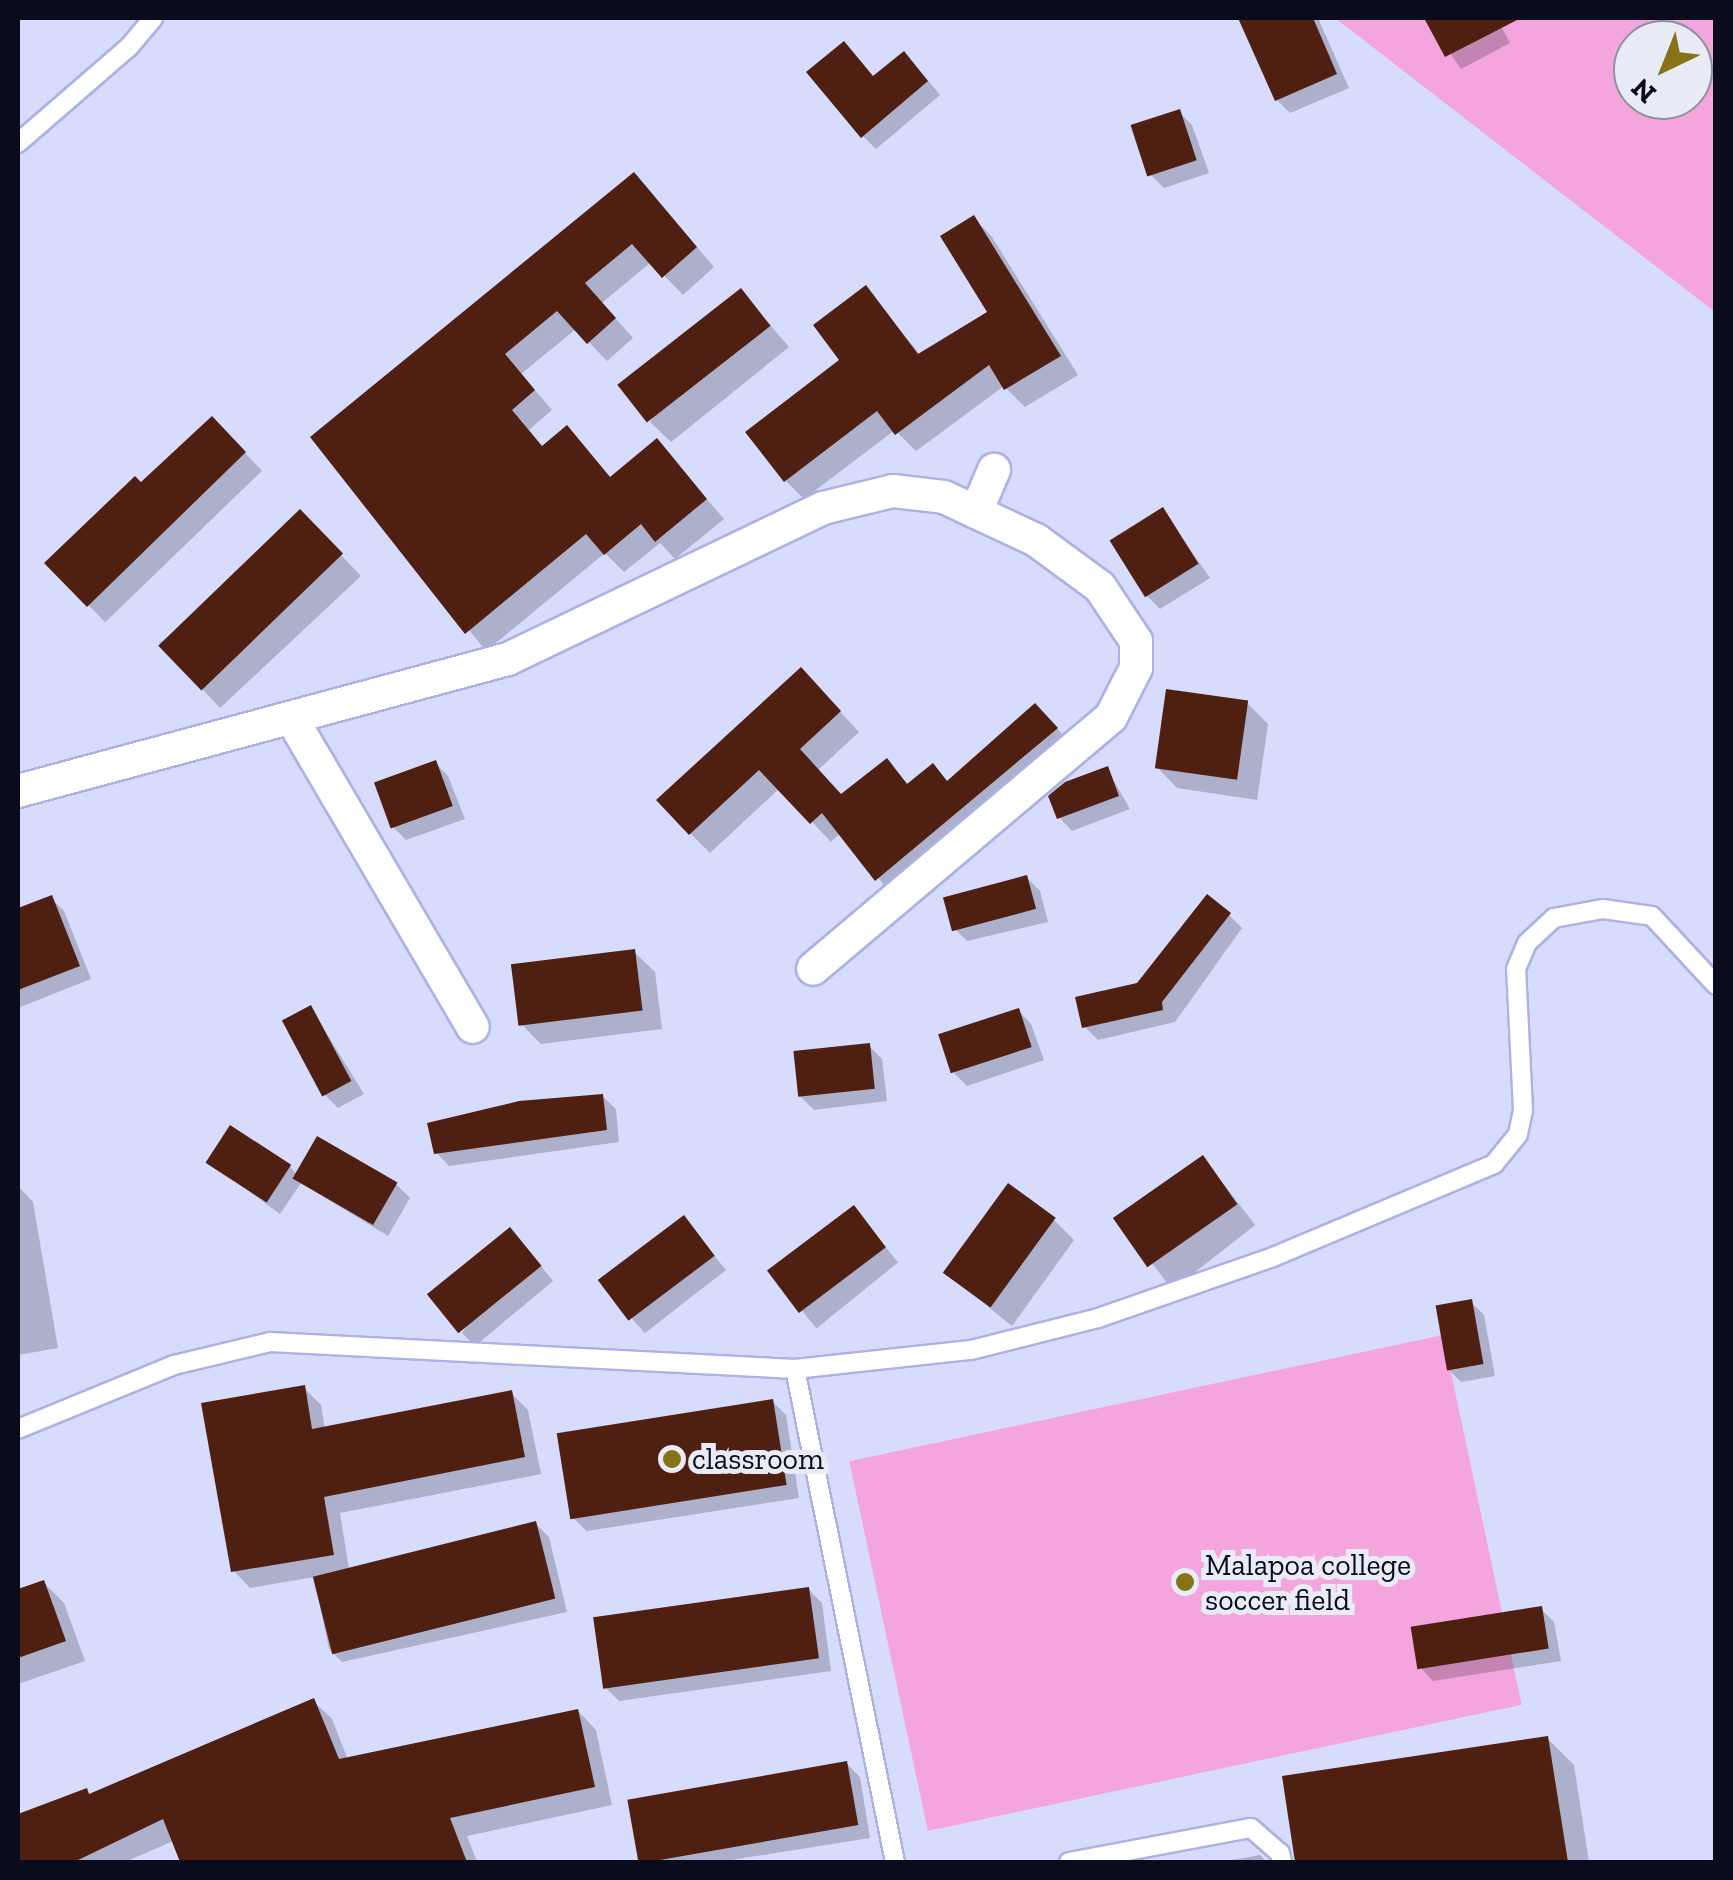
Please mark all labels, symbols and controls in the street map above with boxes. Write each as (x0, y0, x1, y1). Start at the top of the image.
north arrow (1613, 20, 1713, 120)
text: N (1625, 72, 1663, 110)
place label: classroom (692, 1441, 824, 1477)
marker: classroom (661, 1448, 683, 1470)
place label: Malapoa college soccer field (1205, 1547, 1411, 1618)
marker: Malapoa college soccer field (1174, 1571, 1196, 1593)

